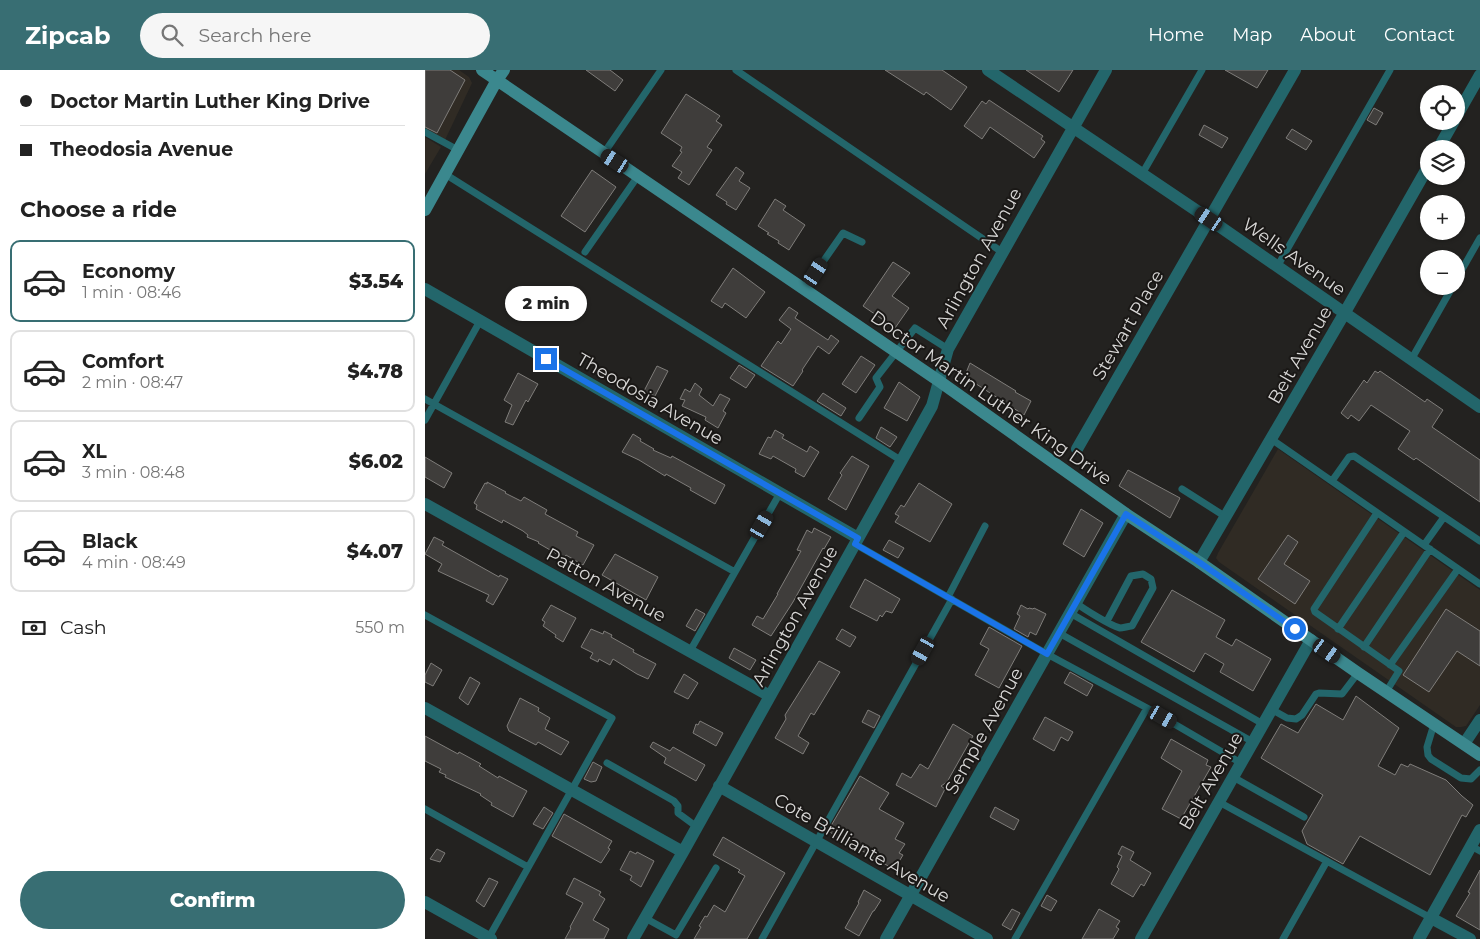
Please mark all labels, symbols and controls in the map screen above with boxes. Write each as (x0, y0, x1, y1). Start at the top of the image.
search box (140, 13, 490, 58)
text: Zipcab (25, 21, 110, 50)
icon: search (158, 21, 186, 49)
text: Search here (198, 24, 311, 47)
text: Home (1148, 24, 1204, 46)
text: Map (1232, 24, 1272, 46)
text: About (1300, 24, 1356, 46)
text: Contact (1384, 24, 1455, 46)
map controls (1420, 85, 1465, 295)
button: locate (1420, 85, 1465, 130)
text: Doctor Martin Luther King Drive (50, 90, 370, 113)
text: Theodosia Avenue (50, 138, 233, 161)
button: layers (1420, 140, 1465, 185)
car (598, 147, 631, 175)
street label: Arlington Avenue (931, 184, 1027, 332)
button: + (1420, 195, 1465, 240)
text: Choose a ride (20, 196, 177, 223)
car (1192, 204, 1225, 234)
street label: Wells Avenue (1238, 213, 1350, 301)
button: − (1420, 250, 1465, 295)
car (801, 255, 830, 289)
icon: car (22, 259, 67, 304)
text: Economy (82, 260, 175, 283)
street label: Stewart Place (1088, 266, 1168, 384)
text: $3.54 (349, 270, 403, 293)
text: 1 min · 08:46 (82, 283, 181, 302)
callout: 2 min (505, 286, 587, 322)
text: 2 min (522, 294, 570, 313)
street label: Belt Avenue (1263, 302, 1337, 408)
street label: Doctor Martin Luther King Drive (866, 306, 1116, 490)
route end (535, 348, 557, 370)
street label: Theodosia Avenue (573, 348, 727, 450)
icon: car (22, 349, 67, 394)
text: Comfort (82, 350, 164, 373)
text: $4.78 (347, 360, 403, 383)
text: 2 min · 08:47 (82, 373, 183, 392)
icon: car (22, 439, 67, 484)
text: XL (82, 440, 107, 463)
text: $6.02 (349, 450, 403, 473)
text: 3 min · 08:48 (82, 463, 185, 482)
car (748, 508, 775, 542)
icon: car (22, 529, 67, 574)
text: Black (82, 530, 138, 553)
text: $4.07 (347, 540, 403, 563)
street label: Arlington Avenue (747, 542, 843, 690)
street label: Patton Avenue (542, 543, 670, 627)
text: 4 min · 08:49 (82, 553, 186, 572)
icon: cash (20, 614, 48, 642)
text: Cash (60, 616, 107, 639)
text: 550 m (355, 618, 405, 637)
route start (1284, 618, 1306, 640)
car (909, 634, 936, 668)
car (1310, 636, 1343, 666)
street label: Semple Avenue (940, 664, 1028, 798)
car (1146, 703, 1179, 731)
street label: Belt Avenue (1174, 728, 1248, 834)
street label: Cote Brilliante Avenue (770, 789, 954, 907)
button: Confirm (20, 871, 405, 929)

